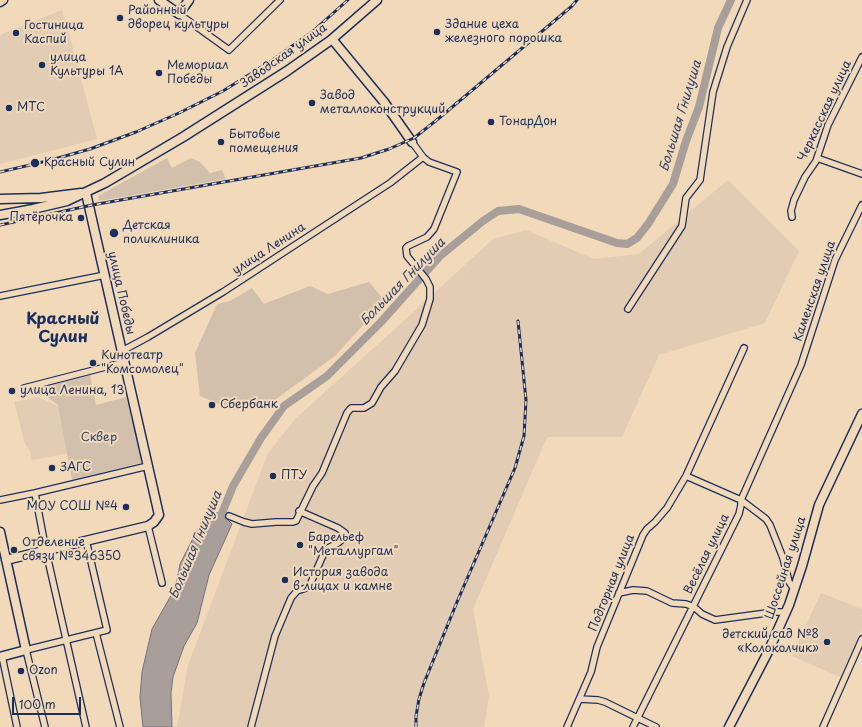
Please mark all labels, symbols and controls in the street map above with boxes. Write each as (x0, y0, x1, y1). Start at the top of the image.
place label: Районный дворец культуры (128, 4, 229, 32)
marker: Районный дворец культуры (115, 13, 125, 23)
place label: Здание цеха железного порошка (445, 18, 562, 46)
place label: Гостиница Каспий (24, 19, 84, 47)
street label: Заводская улица (238, 21, 330, 91)
marker: Здание цеха железного порошка (432, 27, 442, 37)
marker: Гостиница Каспий (11, 28, 21, 38)
place label: улица Культуры 1А (50, 51, 123, 79)
water label: Большая Гнилуша (657, 58, 705, 174)
street label: Черкасская улица (795, 58, 855, 164)
place label: Мемориал Победы (167, 59, 229, 87)
marker: улица Культуры 1А (37, 60, 47, 70)
marker: Мемориал Победы (154, 68, 164, 78)
place label: Завод металлоконструкций (320, 89, 445, 117)
marker: Завод металлоконструкций (307, 98, 317, 108)
place label: МТС (17, 101, 45, 115)
marker: МТС (4, 103, 14, 113)
place label: ТонарДон (499, 115, 557, 129)
marker: ТонарДон (486, 117, 496, 127)
place label: Бытовые помещения (229, 128, 298, 156)
marker: Бытовые помещения (216, 137, 226, 147)
place label: Красный Сулин (44, 156, 135, 170)
marker: Красный Сулин (29, 157, 41, 169)
place label: Пятёрочка (10, 211, 73, 225)
marker: Пятёрочка (76, 213, 86, 223)
place label: Детская поликлиника (123, 219, 200, 247)
street label: улица Ленина (230, 220, 308, 278)
marker: Детская поликлиника (108, 227, 120, 239)
water label: Большая Гнилуша (357, 235, 449, 329)
street label: Каменская улица (791, 239, 839, 343)
street label: улица Победы (104, 250, 138, 336)
district label: Красный Сулин (26, 310, 100, 348)
place label: Кинотеатр "Комсомолец" (101, 349, 184, 377)
marker: Кинотеатр "Комсомолец" (88, 358, 98, 368)
place label: улица Ленина, 13 (20, 384, 124, 398)
marker: улица Ленина, 13 (7, 386, 17, 396)
place label: Сбербанк (220, 398, 278, 412)
marker: Сбербанк (207, 400, 217, 410)
park label: Сквер (81, 431, 117, 445)
place label: ЗАГС (60, 461, 91, 475)
marker: ЗАГС (47, 463, 57, 473)
place label: ПТУ (281, 469, 307, 483)
marker: ПТУ (268, 471, 278, 481)
water label: Большая Гнилуша (166, 489, 226, 601)
place label: МОУ СОШ №4 (27, 500, 118, 514)
marker: МОУ СОШ №4 (121, 502, 131, 512)
street label: Весёлая улица (681, 512, 733, 596)
street label: Шоссейная улица (763, 515, 809, 621)
place label: Барельеф "Металлургам" (308, 531, 398, 559)
street label: Подгорная улица (586, 532, 638, 634)
place label: Отделение связи №346350 (22, 536, 121, 564)
marker: Барельеф "Металлургам" (295, 540, 305, 550)
marker: Отделение связи №346350 (9, 545, 19, 555)
place label: История завода в лицах и камне (293, 566, 392, 594)
marker: История завода в лицах и камне (280, 575, 290, 585)
place label: детский сад №8 «Колоколчик» (722, 628, 819, 656)
marker: детский сад №8 «Колоколчик» (822, 637, 832, 647)
place label: Ozon (29, 664, 58, 678)
marker: Ozon (16, 666, 26, 676)
scale bar (14, 689, 83, 715)
text: 100 m (19, 695, 56, 713)

